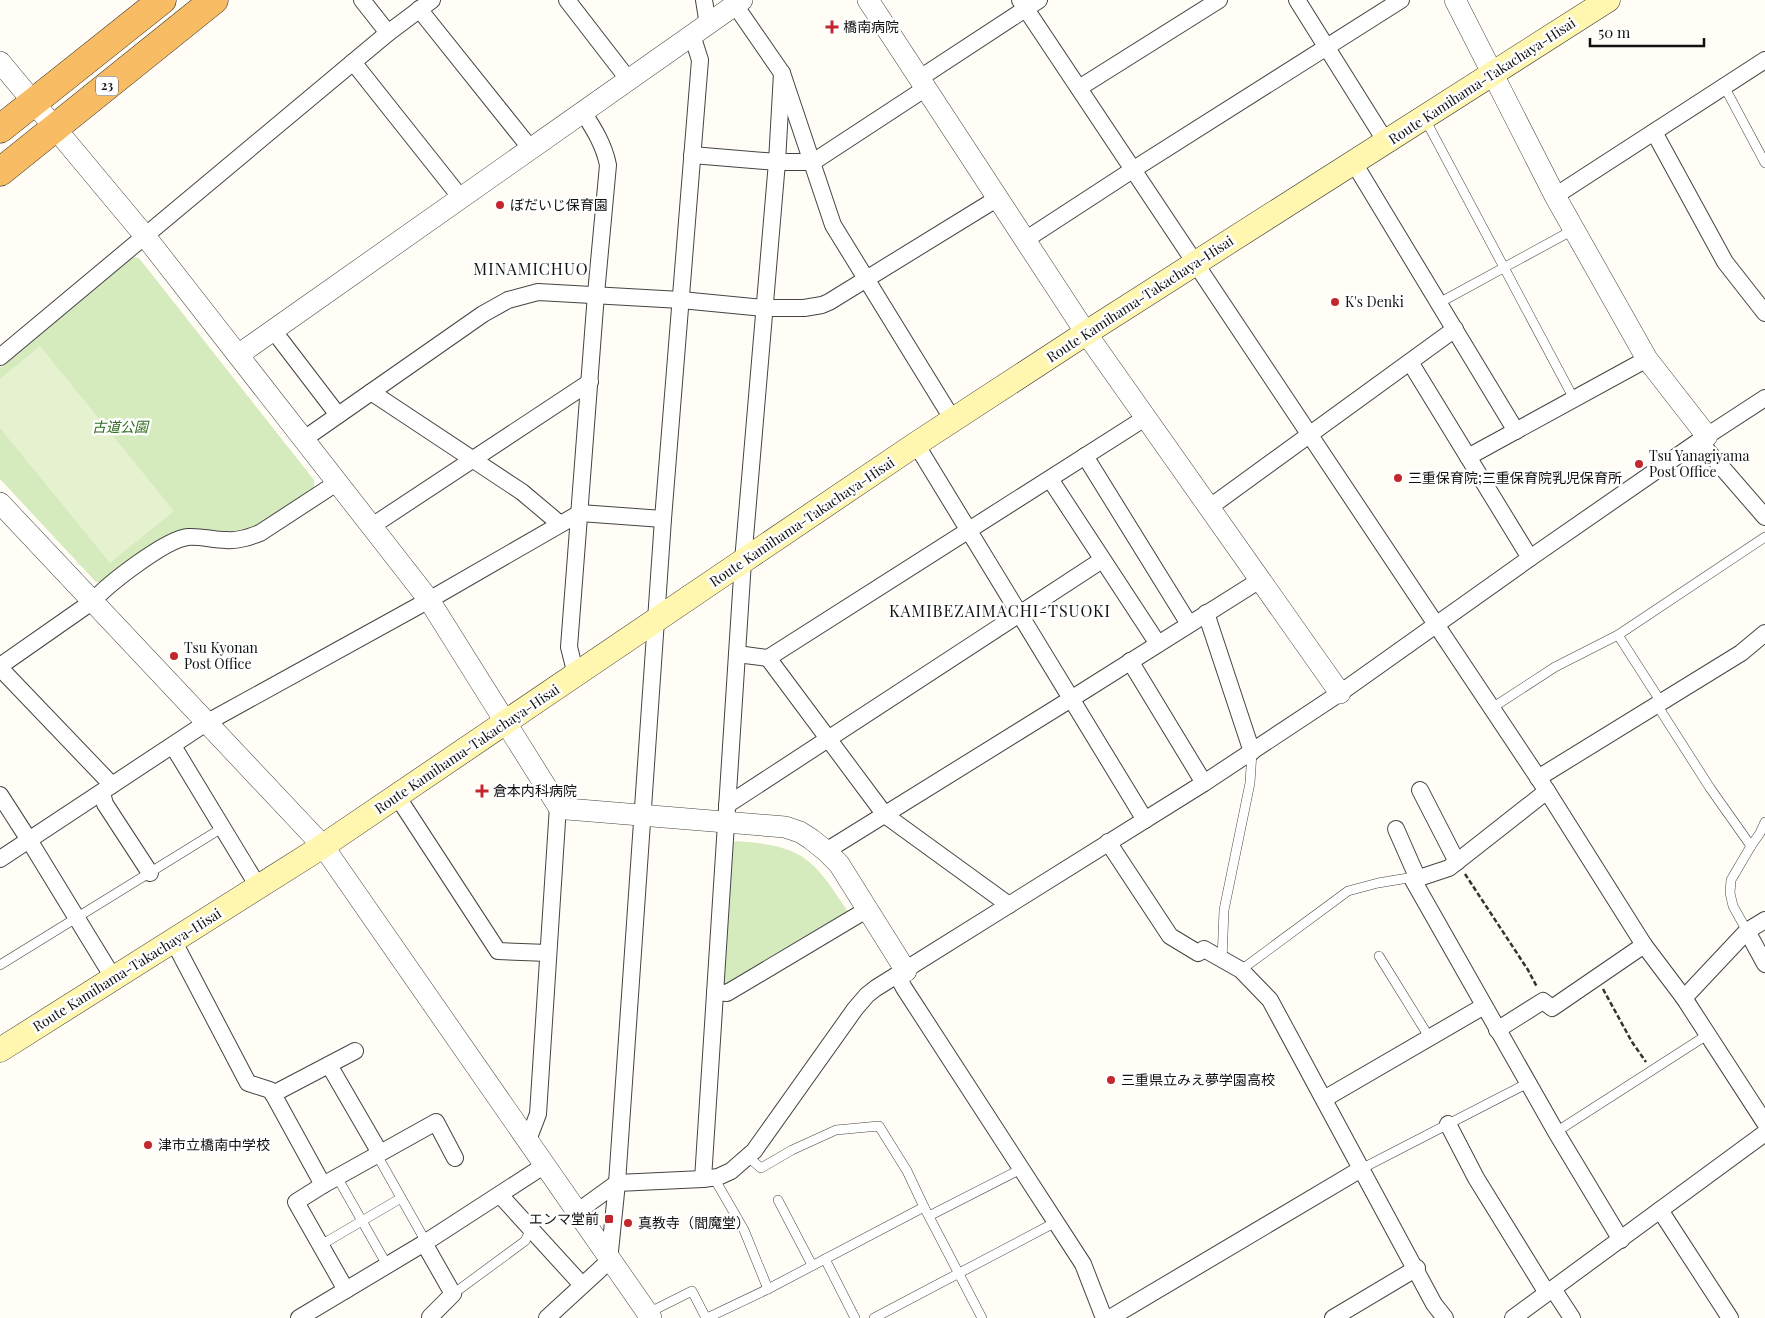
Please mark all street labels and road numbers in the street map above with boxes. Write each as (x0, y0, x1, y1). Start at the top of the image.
street label: Route Kamihama-Takachaya-Hisai (1385, 13, 1579, 148)
road number: 23 (96, 76, 118, 95)
street label: Route Kamihama-Takachaya-Hisai (1043, 231, 1237, 366)
street label: Route Kamihama-Takachaya-Hisai (706, 452, 898, 591)
street label: Route Kamihama-Takachaya-Hisai (371, 679, 563, 818)
street label: Route Kamihama-Takachaya-Hisai (29, 903, 225, 1036)

